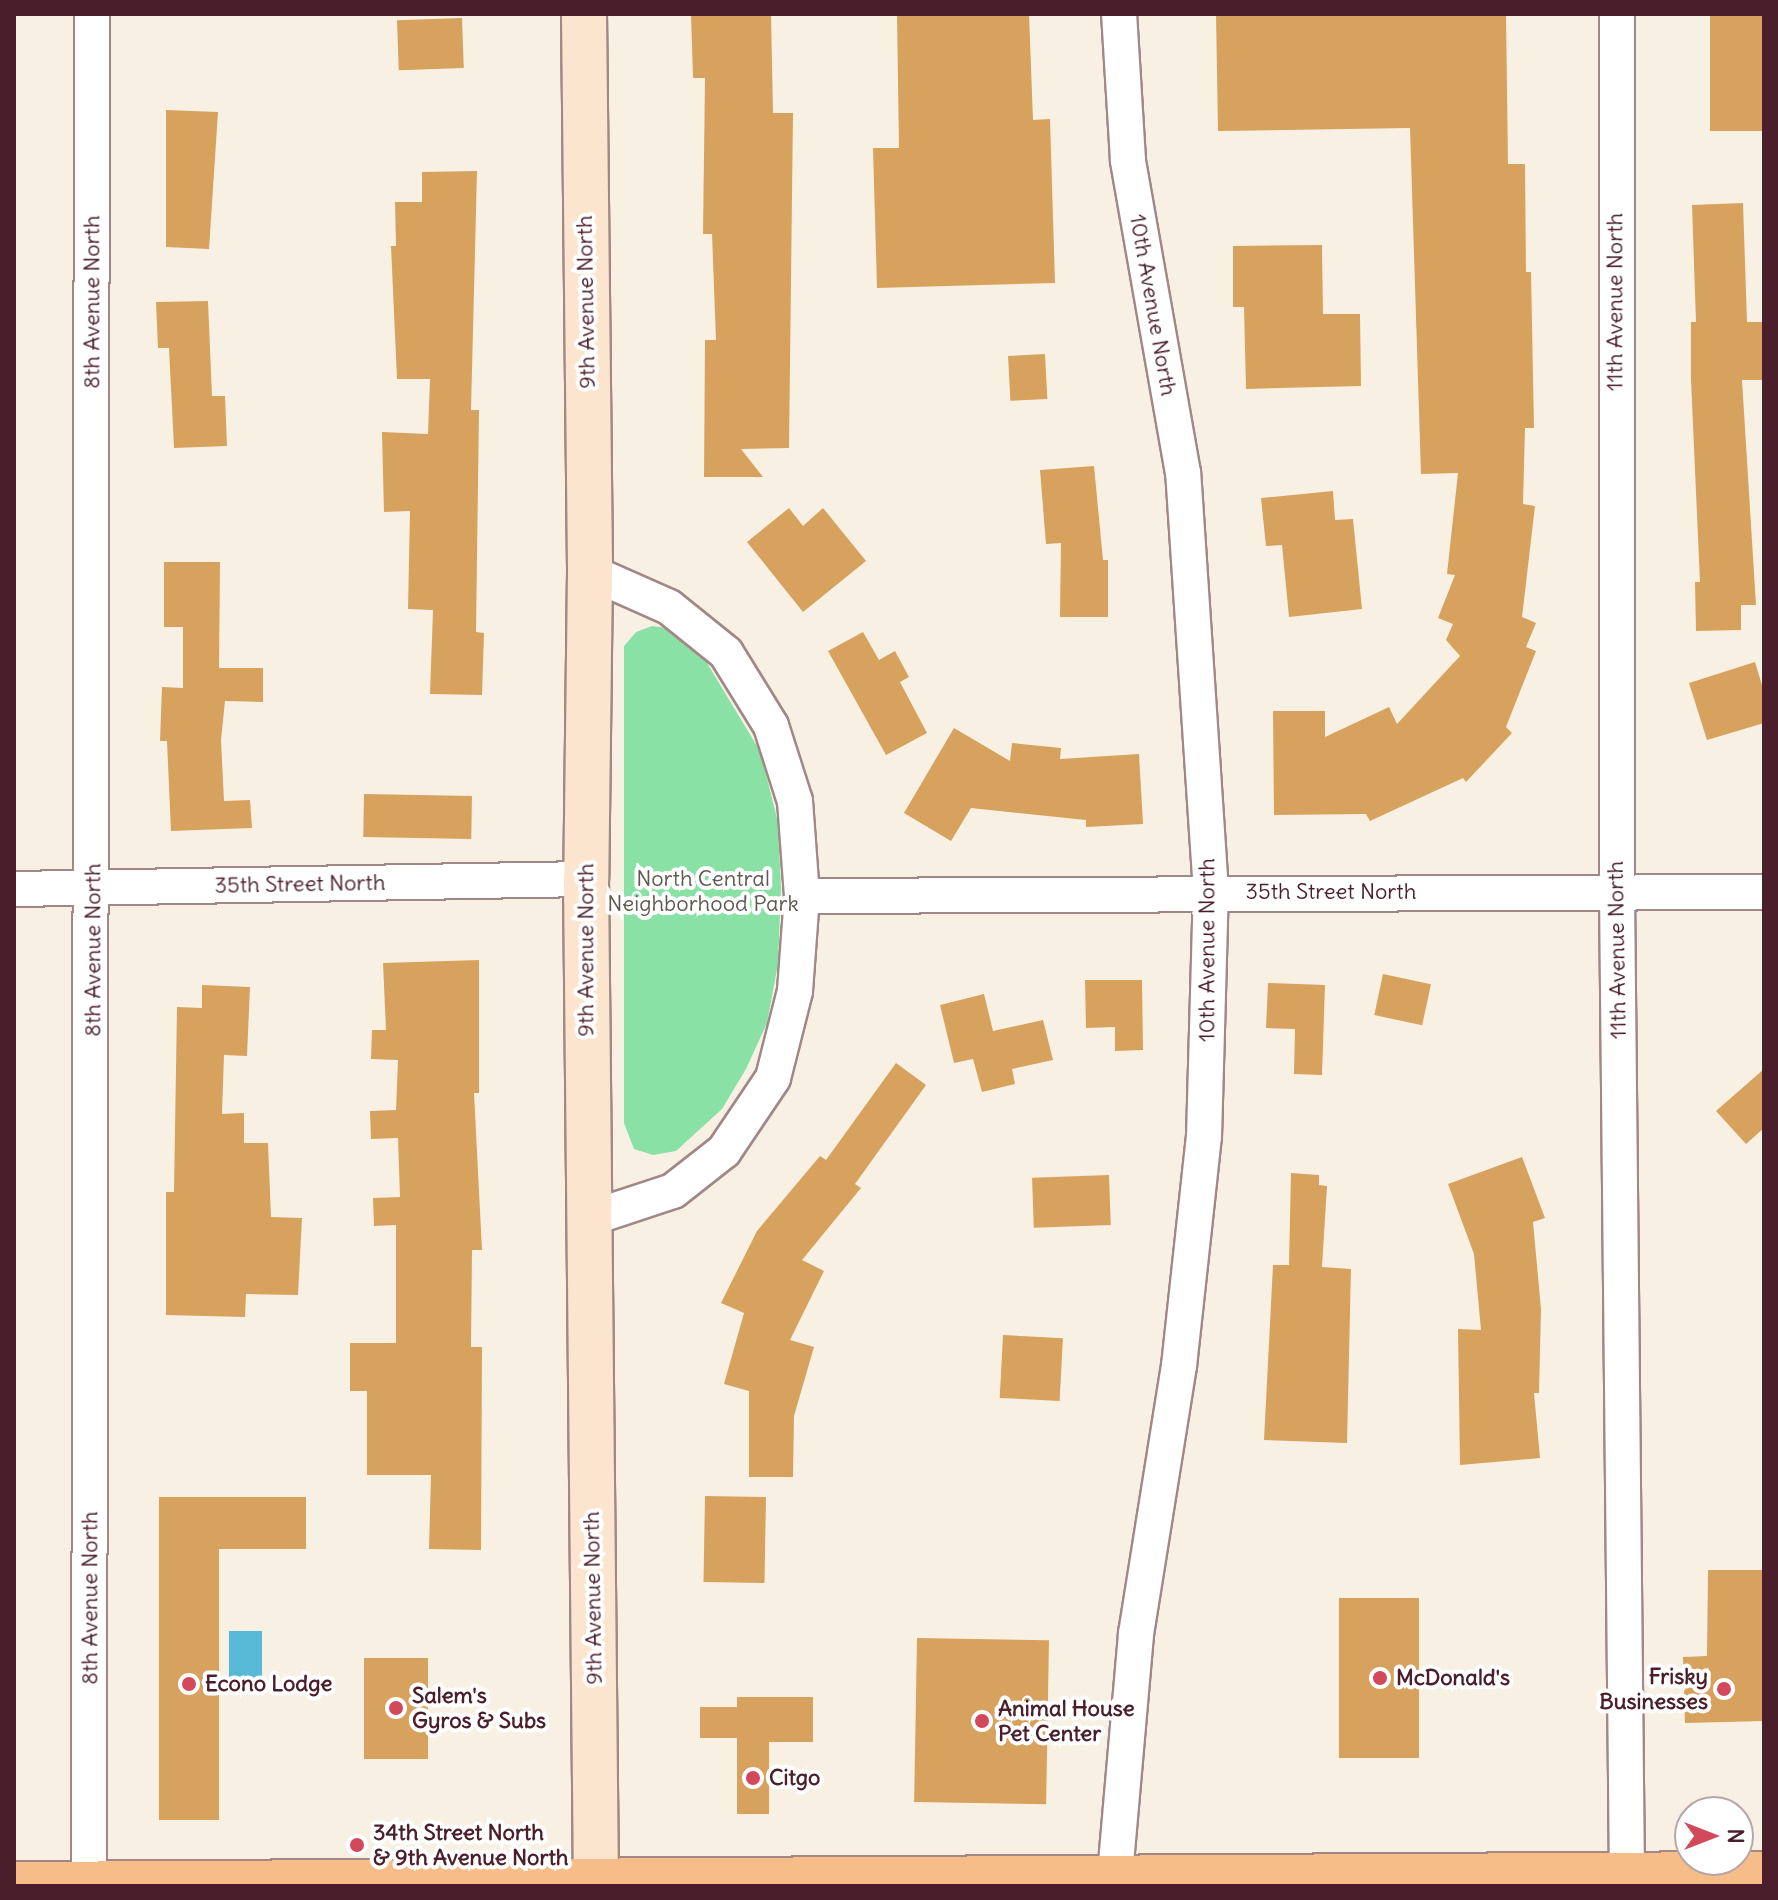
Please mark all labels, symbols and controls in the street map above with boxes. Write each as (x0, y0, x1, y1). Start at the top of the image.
street label: 10th Avenue North (1124, 212, 1182, 398)
street label: 11th Avenue North (1602, 213, 1628, 391)
street label: 8th Avenue North (79, 215, 105, 389)
street label: 9th Avenue North (571, 215, 601, 389)
street label: 10th Avenue North (1194, 858, 1220, 1042)
street label: 11th Avenue North (1602, 861, 1632, 1039)
street label: 8th Avenue North (80, 863, 106, 1037)
street label: 9th Avenue North (573, 863, 599, 1037)
park label: North Central Neighborhood Park (607, 865, 799, 916)
street label: 35th Street North (214, 869, 386, 899)
street label: 35th Street North (1246, 879, 1416, 905)
street label: 8th Avenue North (77, 1511, 103, 1685)
street label: 9th Avenue North (578, 1511, 608, 1685)
place label: Frisky Businesses (1599, 1663, 1708, 1714)
place label: McDonald's (1396, 1665, 1510, 1691)
marker: McDonald's (1371, 1669, 1389, 1687)
place label: Econo Lodge (205, 1671, 332, 1697)
marker: Econo Lodge (180, 1675, 198, 1693)
marker: Frisky Businesses (1715, 1680, 1733, 1698)
place label: Salem's Gyros & Subs (412, 1682, 546, 1734)
place label: Animal House Pet Center (998, 1695, 1135, 1746)
marker: Salem's Gyros & Subs (387, 1699, 405, 1717)
marker: Animal House Pet Center (973, 1712, 991, 1730)
place label: Citgo (769, 1765, 820, 1791)
marker: Citgo (744, 1769, 762, 1787)
north arrow (1674, 1796, 1754, 1876)
place label: 34th Street North & 9th Avenue North (373, 1819, 568, 1870)
text: N (1722, 1828, 1750, 1844)
marker: 34th Street North & 9th Avenue North (348, 1836, 366, 1854)

